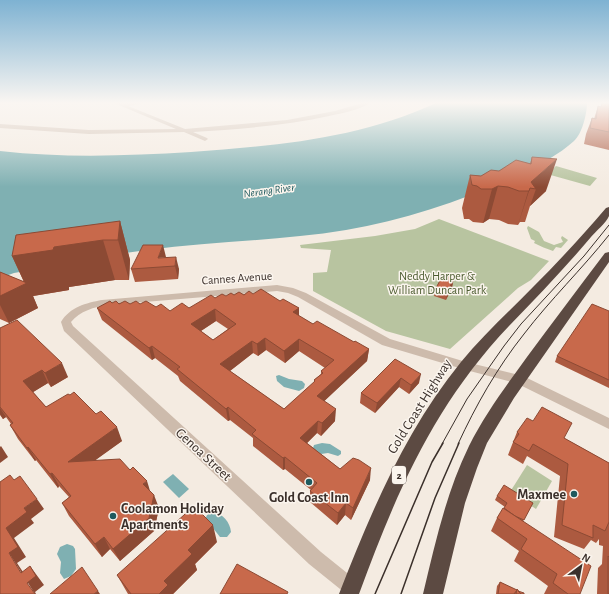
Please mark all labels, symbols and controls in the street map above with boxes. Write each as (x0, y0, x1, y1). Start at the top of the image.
water label: Nerang River (243, 181, 296, 200)
street label: Cannes Avenue (201, 270, 273, 286)
park label: Neddy Harper & William Duncan Park (388, 270, 487, 296)
street label: Gold Coast Highway (385, 357, 455, 456)
street label: Genoa Street (173, 426, 234, 484)
road number: 2 (392, 466, 406, 484)
marker: Gold Coast Inn (304, 477, 314, 487)
place label: Maxmee (517, 488, 566, 502)
marker: Maxmee (569, 489, 579, 499)
place label: Gold Coast Inn (269, 491, 349, 505)
place label: Coolamon Holiday Apartments (121, 502, 225, 532)
marker: Coolamon Holiday Apartments (108, 511, 118, 521)
north arrow (561, 546, 601, 586)
text: N (580, 551, 592, 565)

